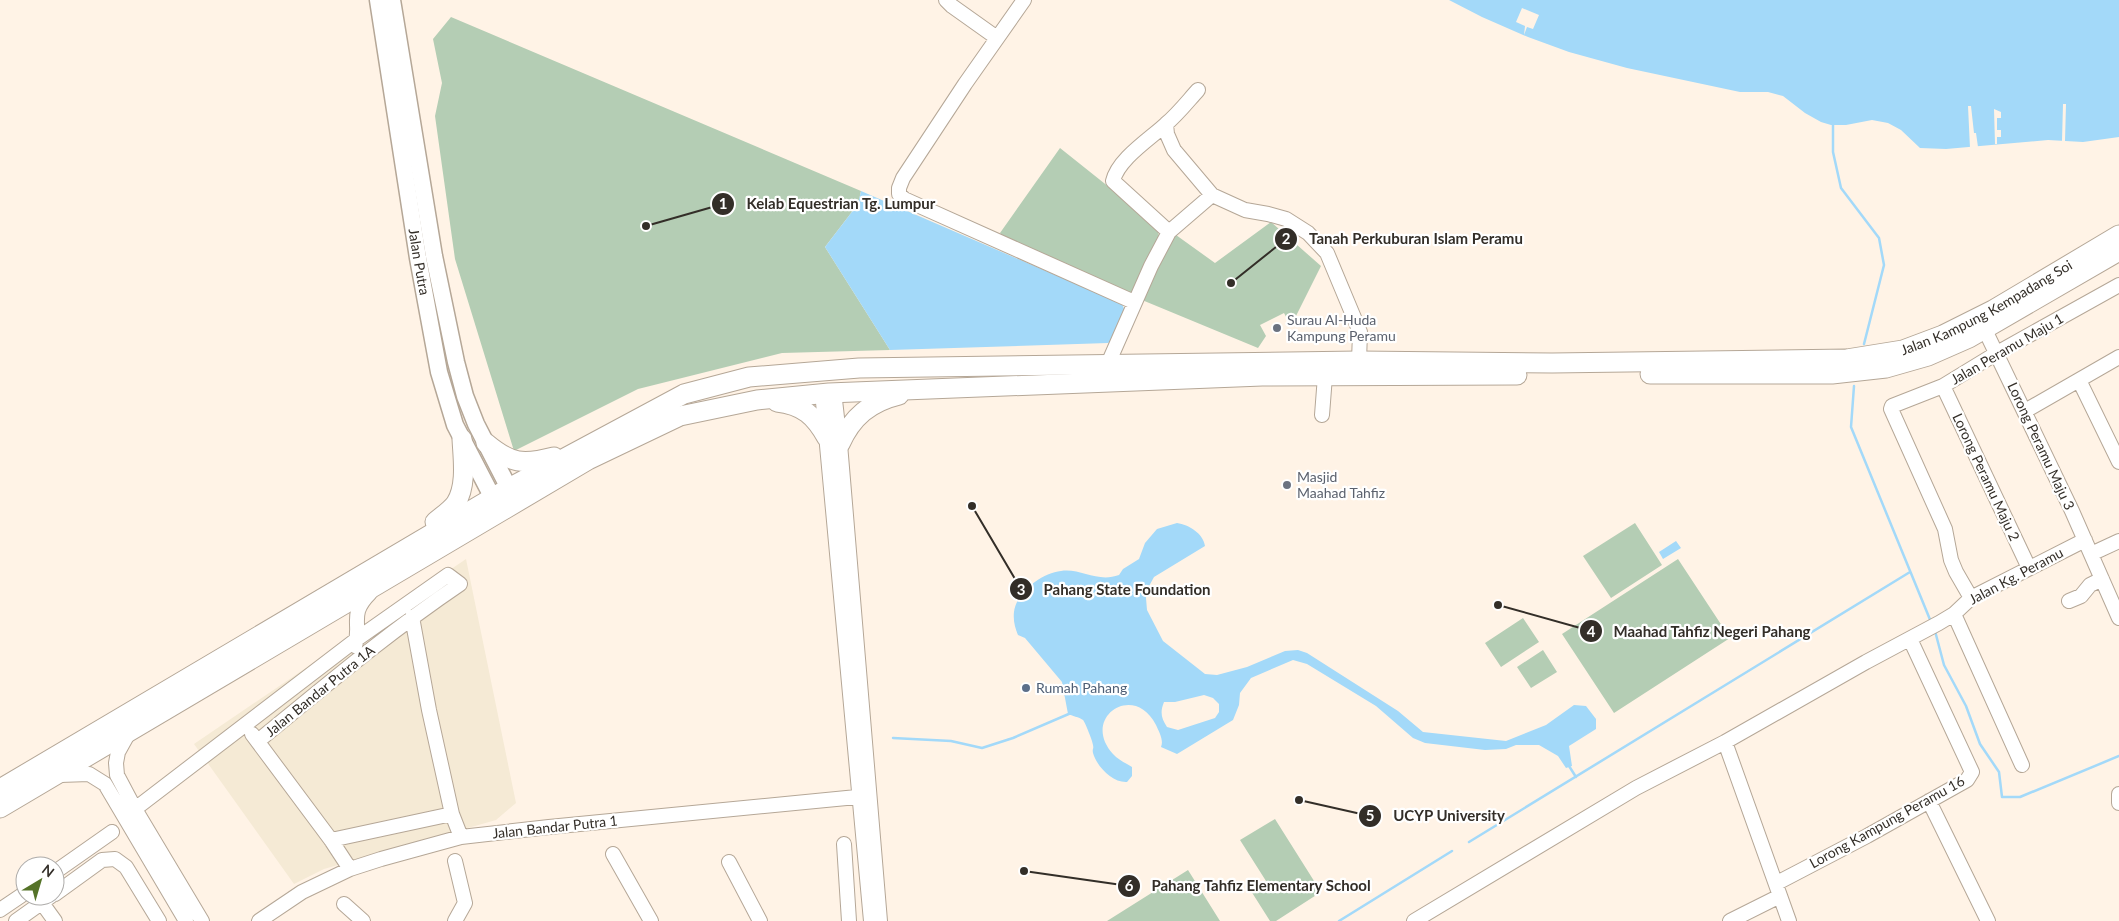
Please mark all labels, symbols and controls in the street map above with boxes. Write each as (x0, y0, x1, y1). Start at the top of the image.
callout: Kelab Equestrian Tg. Lumpur (711, 189, 945, 219)
text: 1 (719, 194, 727, 212)
text: Kelab Equestrian Tg. Lumpur (747, 194, 936, 212)
callout: Tanah Perkuburan Islam Peramu (1274, 224, 1533, 254)
street label: Jalan Putra (406, 227, 434, 297)
text: 2 (1282, 229, 1291, 247)
text: Tanah Perkuburan Islam Peramu (1309, 229, 1523, 247)
street label: Jalan Kampung Kempadang Soi (1898, 256, 2075, 358)
street label: Jalan Peramu Maju 1 (1947, 309, 2066, 388)
place label: Surau Al-Huda Kampung Peramu (1287, 311, 1396, 344)
marker: Surau Al-Huda Kampung Peramu (1271, 322, 1283, 334)
street label: Lorong Peramu Maju 3 (2004, 379, 2079, 512)
street label: Lorong Peramu Maju 2 (1949, 410, 2024, 543)
place label: Masjid Maahad Tahfiz (1297, 468, 1385, 501)
marker: Masjid Maahad Tahfiz (1281, 479, 1293, 491)
street label: Jalan Kg. Peramu (1966, 544, 2066, 608)
callout: Pahang State Foundation (1008, 574, 1220, 604)
text: 3 (1017, 580, 1025, 598)
text: Pahang State Foundation (1043, 580, 1211, 598)
callout: Maahad Tahfiz Negeri Pahang (1578, 616, 1821, 646)
text: 4 (1587, 622, 1596, 640)
text: Maahad Tahfiz Negeri Pahang (1613, 622, 1811, 640)
street label: Jalan Bandar Putra 1A (262, 641, 378, 740)
place label: Rumah Pahang (1036, 679, 1127, 696)
marker: Rumah Pahang (1020, 682, 1032, 694)
street label: Lorong Kampung Peramu 16 (1806, 772, 1967, 871)
callout: UCYP University (1358, 801, 1515, 831)
text: 5 (1366, 806, 1374, 824)
text: UCYP University (1393, 806, 1505, 824)
street label: Jalan Bandar Putra 1 (491, 811, 618, 842)
north arrow (15, 856, 65, 906)
text: N (39, 860, 58, 880)
callout: Pahang Tahfiz Elementary School (1116, 871, 1381, 901)
text: 6 (1125, 876, 1134, 894)
text: Pahang Tahfiz Elementary School (1151, 876, 1371, 894)

